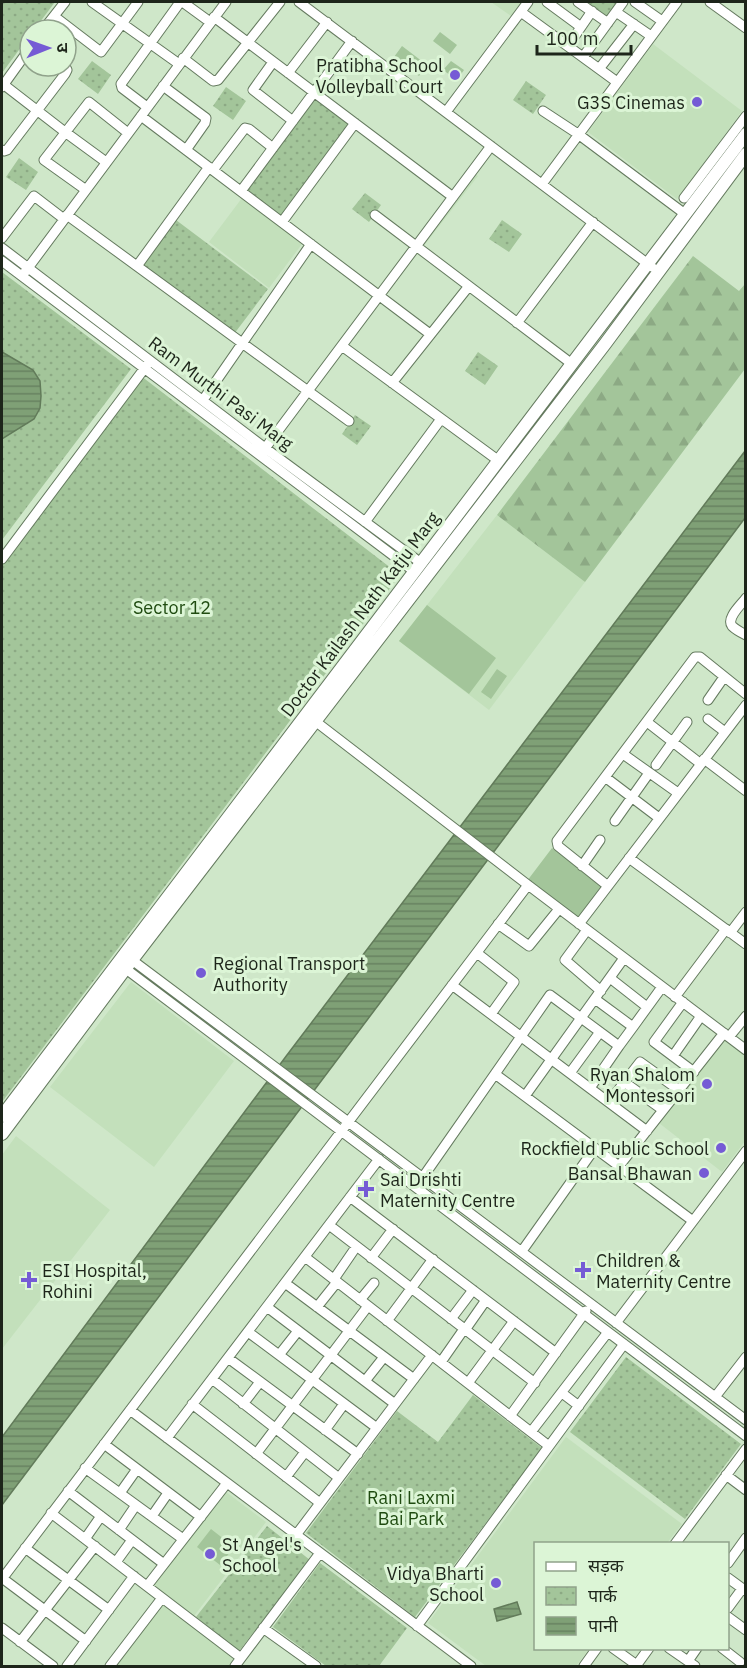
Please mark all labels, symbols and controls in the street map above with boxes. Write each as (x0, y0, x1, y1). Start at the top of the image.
north arrow (18, 18, 78, 78)
scale bar (537, 18, 632, 56)
text: 100 m (546, 27, 598, 50)
text: उ (53, 43, 73, 53)
place label: Pratibha School Volleyball Court (316, 54, 443, 98)
marker: Pratibha School Volleyball Court (448, 68, 462, 82)
place label: G3S Cinemas (577, 91, 685, 114)
marker: G3S Cinemas (690, 95, 704, 109)
street label: Ram Murthi Pasi Marg (144, 331, 298, 455)
street label: Doctor Kailash Nath Katju Marg (275, 507, 445, 721)
park label: Sector 12 (133, 596, 211, 619)
place label: Regional Transport Authority (213, 952, 365, 996)
marker: Regional Transport Authority (194, 966, 208, 980)
place label: Ryan Shalom Montessori (590, 1063, 695, 1107)
marker: Ryan Shalom Montessori (700, 1077, 714, 1091)
place label: Rockfield Public School (520, 1137, 709, 1160)
marker: Rockfield Public School (714, 1141, 728, 1155)
place label: Bansal Bhawan (568, 1162, 692, 1185)
marker: Bansal Bhawan (697, 1166, 711, 1180)
place label: Sai Drishti Maternity Centre (380, 1168, 515, 1212)
marker: Sai Drishti Maternity Centre (357, 1180, 375, 1198)
place label: Children & Maternity Centre (596, 1249, 731, 1293)
place label: ESI Hospital, Rohini (42, 1259, 147, 1303)
marker: Children & Maternity Centre (574, 1261, 592, 1279)
marker: ESI Hospital, Rohini (20, 1271, 38, 1289)
park label: Rani Laxmi Bai Park (367, 1486, 455, 1530)
place label: St Angel's School (222, 1533, 302, 1577)
legend (534, 1542, 729, 1650)
marker: St Angel's School (203, 1547, 217, 1561)
text: सड़क (588, 1554, 625, 1577)
place label: Vidya Bharti School (386, 1562, 484, 1606)
marker: Vidya Bharti School (489, 1576, 503, 1590)
text: पार्क (588, 1584, 618, 1607)
text: पानी (588, 1614, 618, 1637)

